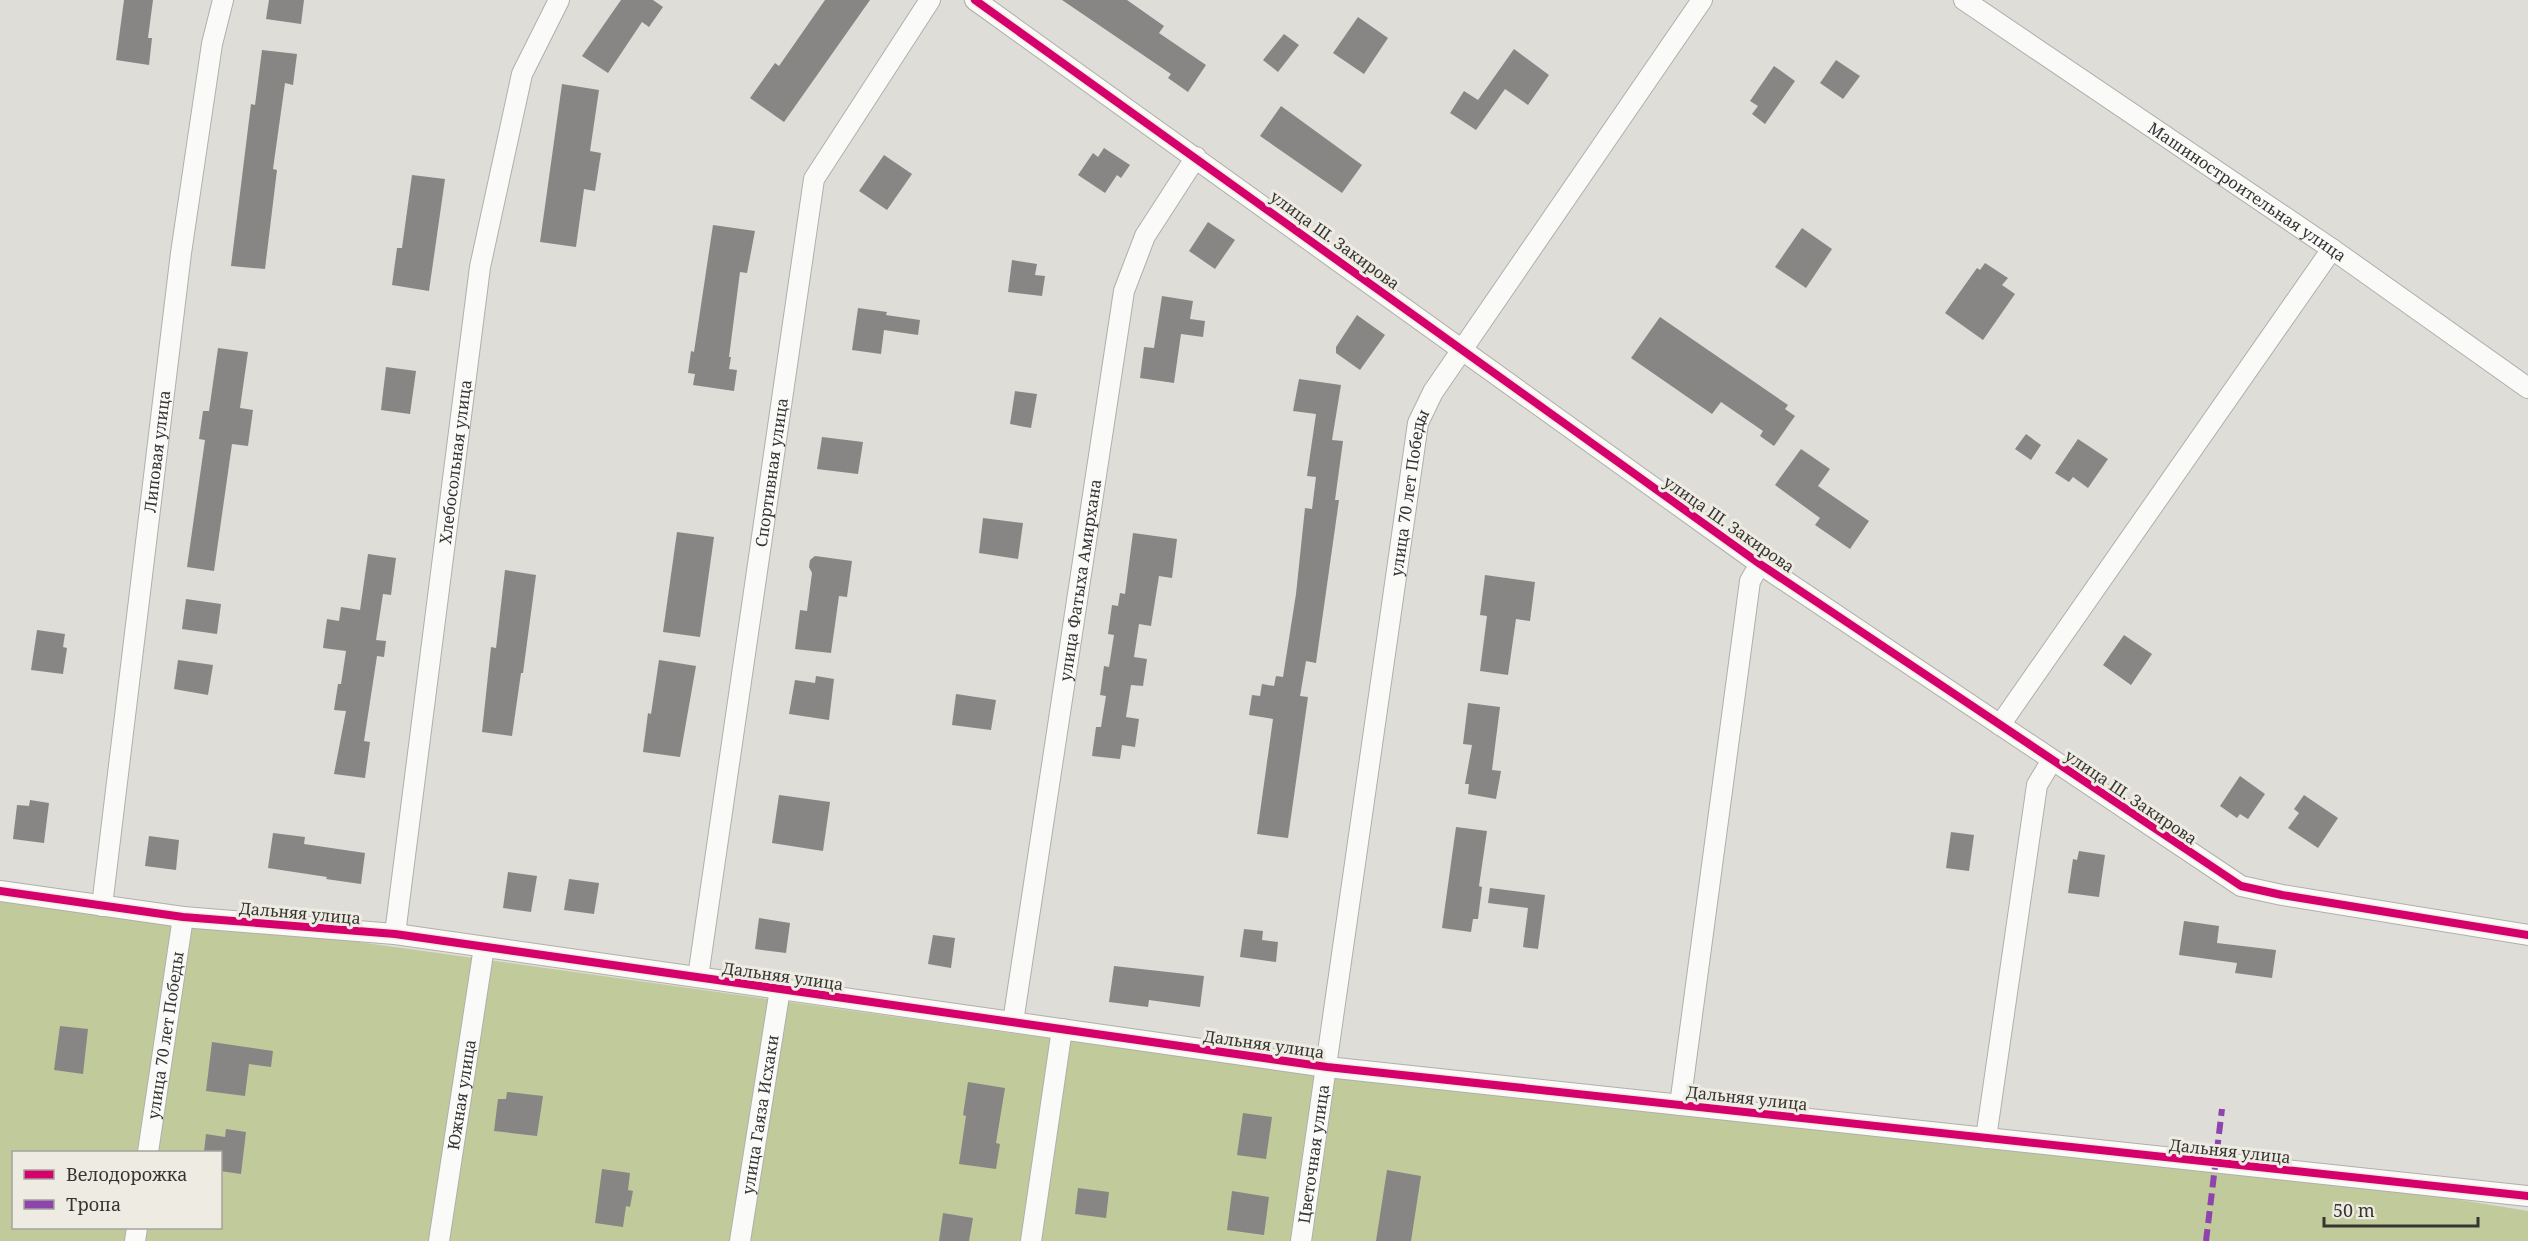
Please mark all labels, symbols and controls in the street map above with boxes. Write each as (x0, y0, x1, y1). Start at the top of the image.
street label: Машиностроительная улица (2144, 117, 2351, 267)
street label: улица Ш. Закирова (1266, 185, 1404, 295)
street label: Хлебосольная улица (434, 378, 477, 545)
street label: Липовая улица (139, 389, 175, 514)
street label: Спортивная улица (750, 396, 793, 548)
street label: улица 70 лет Победы (1385, 405, 1434, 578)
street label: улица Ш. Закирова (1659, 470, 1799, 578)
street label: улица Фатыха Амирхана (1054, 477, 1106, 683)
street label: улица Ш. Закирова (2061, 744, 2201, 850)
street label: Дальняя улица (238, 897, 362, 929)
street label: улица 70 лет Победы (142, 950, 189, 1121)
street label: Дальняя улица (721, 957, 845, 995)
street label: Дальняя улица (1202, 1025, 1326, 1063)
street label: улица Гаяза Исхаки (737, 1033, 784, 1196)
street label: Южная улица (442, 1038, 481, 1152)
street label: Дальняя улица (1685, 1081, 1809, 1115)
street label: Цветочная улица (1293, 1083, 1334, 1225)
street label: Дальняя улица (2168, 1134, 2292, 1168)
legend (12, 1151, 222, 1229)
text: Велодорожка (66, 1162, 188, 1186)
scale bar (2324, 1190, 2478, 1228)
text: Тропа (66, 1192, 121, 1216)
text: 50 m (2333, 1198, 2375, 1222)

